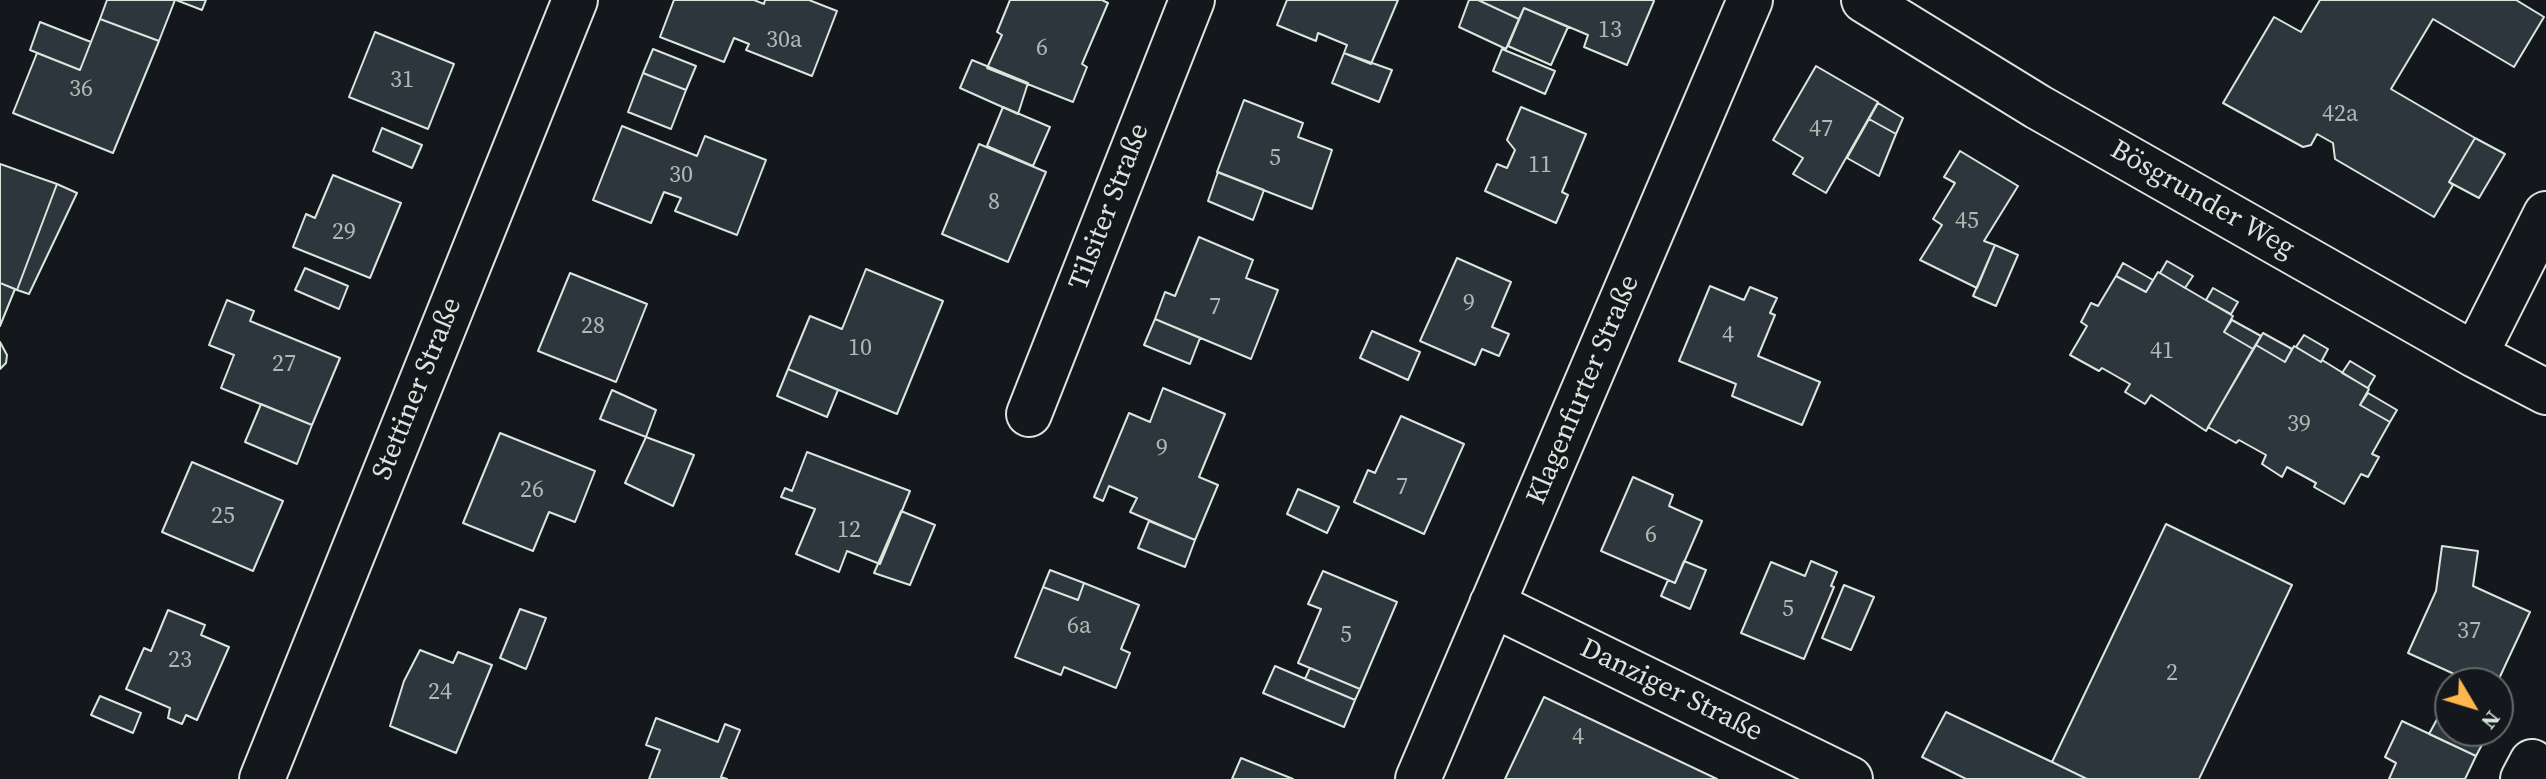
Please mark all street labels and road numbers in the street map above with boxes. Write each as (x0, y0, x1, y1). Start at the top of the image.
street label: Tilsiter Straße (1063, 119, 1157, 295)
street label: Bösgrunder Weg (2104, 134, 2300, 266)
street label: Klagenfurter Straße (1520, 270, 1648, 510)
street label: Stettiner Straße (366, 293, 470, 485)
street label: Danziger Straße (1574, 632, 1768, 750)

